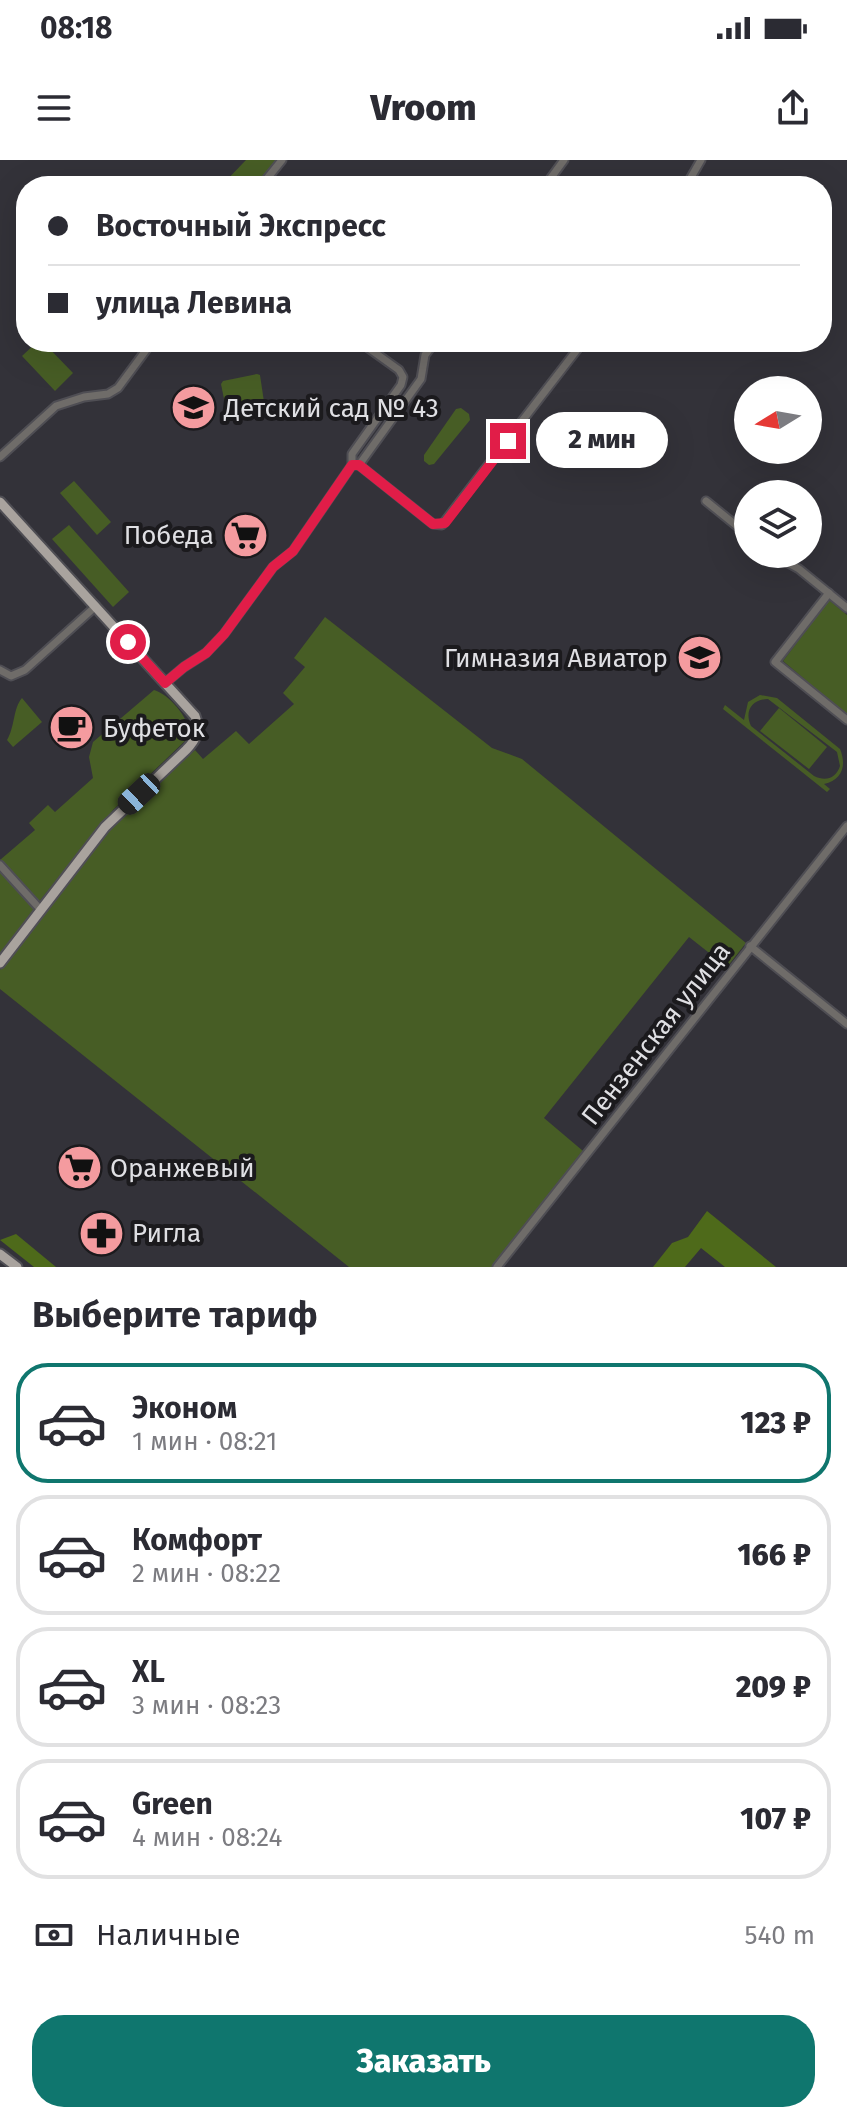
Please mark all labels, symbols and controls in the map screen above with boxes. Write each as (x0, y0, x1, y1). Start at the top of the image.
text: 08:18 (40, 10, 113, 46)
icon: menu (32, 86, 76, 130)
text: Vroom (370, 86, 477, 130)
icon: share (771, 86, 815, 130)
text: Восточный Экспресс (96, 208, 386, 244)
text: улица Левина (96, 285, 292, 321)
north arrow (734, 376, 822, 464)
map controls (734, 376, 822, 568)
school or university icon: Детский сад № 43 (169, 384, 217, 432)
place label: Детский сад № 43 (223, 393, 439, 424)
callout: 2 мин (536, 413, 668, 469)
route end (490, 423, 526, 459)
text: 2 мин (568, 424, 636, 455)
button: layers (734, 480, 822, 568)
supermarket icon: Победа (221, 511, 269, 559)
place label: Победа (124, 520, 214, 551)
route start (110, 624, 146, 660)
school or university icon: Гимназия Авиатор (675, 634, 723, 682)
place label: Гимназия Авиатор (444, 643, 668, 674)
cafe icon: Буфеток (48, 704, 96, 752)
place label: Буфеток (103, 713, 206, 744)
car (113, 769, 165, 819)
street label: Пензенская улица (575, 937, 737, 1131)
supermarket icon: Оранжевый (55, 1144, 103, 1192)
place label: Оранжевый (110, 1153, 255, 1184)
pharmacy icon: Ригла (77, 1209, 125, 1257)
place label: Ригла (132, 1218, 201, 1249)
text: Выберите тариф (32, 1293, 318, 1337)
icon: car (36, 1387, 108, 1459)
text: Эконом (132, 1390, 237, 1426)
text: 123 ₽ (740, 1405, 811, 1441)
text: 1 мин · 08:21 (132, 1426, 277, 1457)
icon: car (36, 1519, 108, 1591)
text: Комфорт (132, 1522, 262, 1558)
text: 166 ₽ (737, 1537, 811, 1573)
text: 2 мин · 08:22 (132, 1558, 281, 1589)
icon: car (36, 1651, 108, 1723)
text: XL (132, 1654, 165, 1690)
text: 209 ₽ (736, 1669, 811, 1705)
text: 3 мин · 08:23 (132, 1690, 281, 1721)
icon: car (36, 1783, 108, 1855)
text: Green (132, 1786, 213, 1822)
text: 107 ₽ (740, 1801, 811, 1837)
text: 4 мин · 08:24 (132, 1822, 282, 1853)
icon: cash (32, 1913, 76, 1957)
text: Наличные (96, 1917, 241, 1953)
text: 540 m (744, 1920, 815, 1951)
button: Заказать (32, 2015, 815, 2107)

